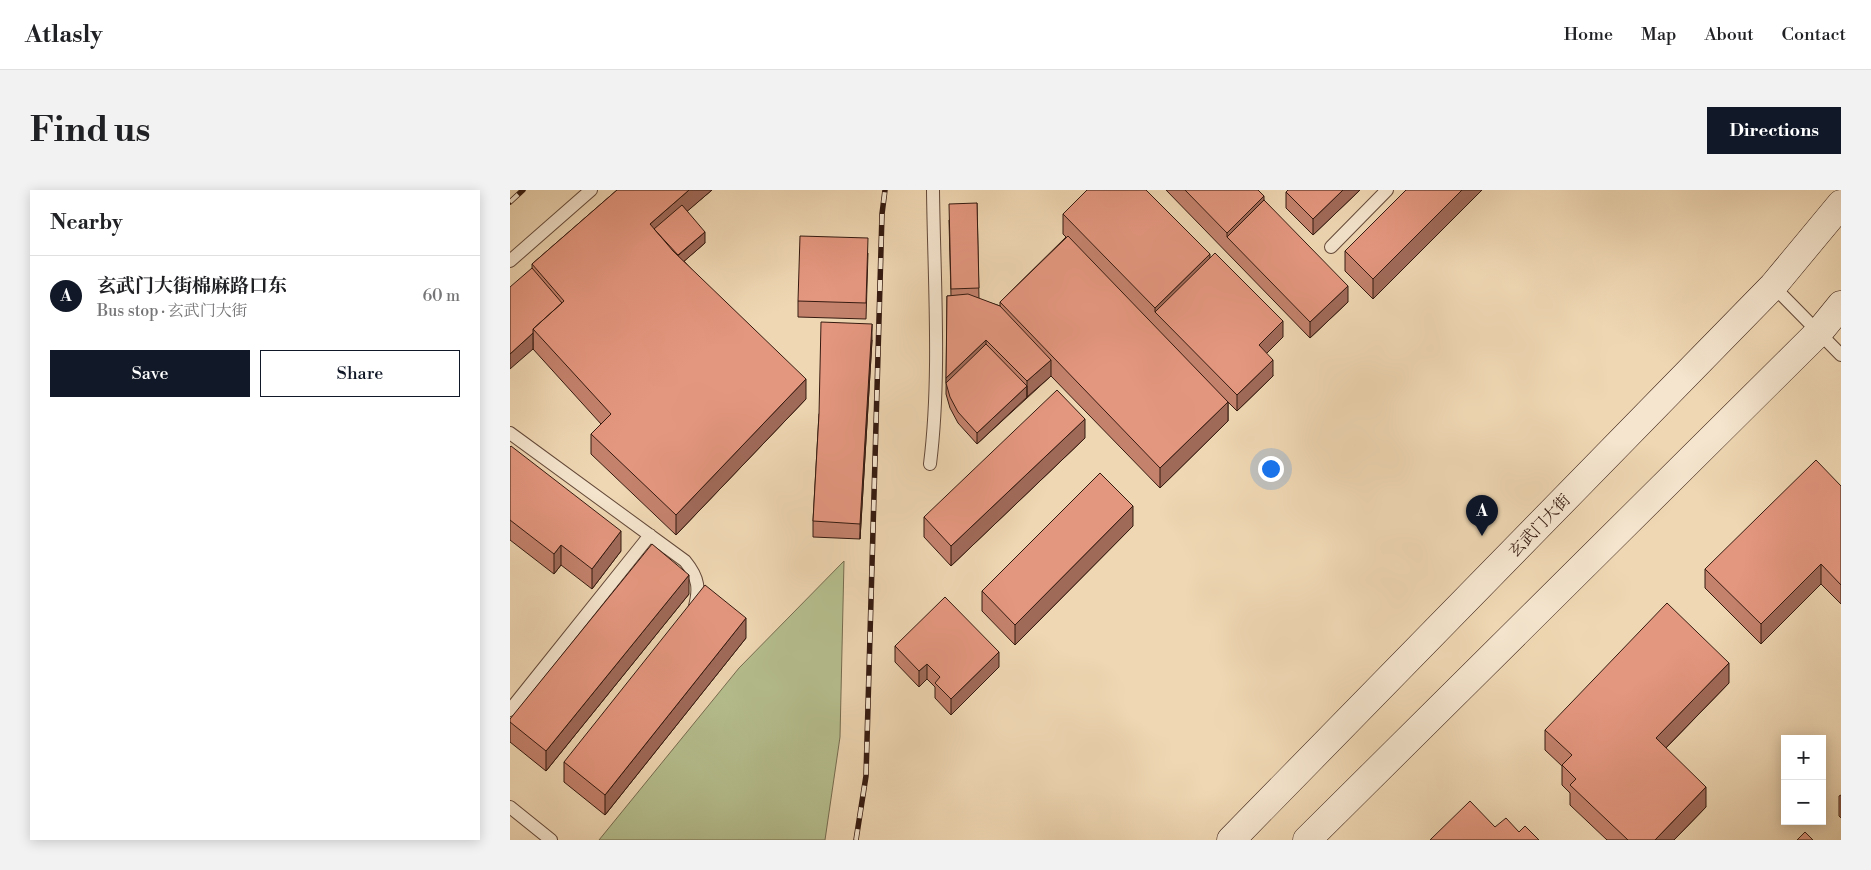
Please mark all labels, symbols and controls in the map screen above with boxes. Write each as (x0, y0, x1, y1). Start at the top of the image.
text: Atlasly (25, 20, 102, 50)
text: Home (1564, 23, 1613, 46)
text: Map (1641, 23, 1677, 46)
text: About (1705, 23, 1754, 46)
text: Contact (1782, 23, 1846, 46)
button: Directions (1707, 107, 1841, 154)
text: Find us (30, 109, 150, 152)
text: Nearby (50, 210, 123, 236)
text: 玄武门大街棉麻路口东 (97, 274, 287, 298)
text: A (60, 286, 72, 306)
text: 60 m (422, 286, 460, 306)
text: Bus stop · 玄武门大街 (97, 301, 248, 321)
button: Save (50, 350, 250, 397)
button: Share (260, 350, 460, 397)
your location (1258, 456, 1284, 482)
street label: 玄武门大街 (1505, 490, 1575, 561)
pin: A (1466, 495, 1498, 536)
map controls (1781, 735, 1826, 825)
button: + (1781, 735, 1826, 780)
button: − (1781, 780, 1826, 825)

